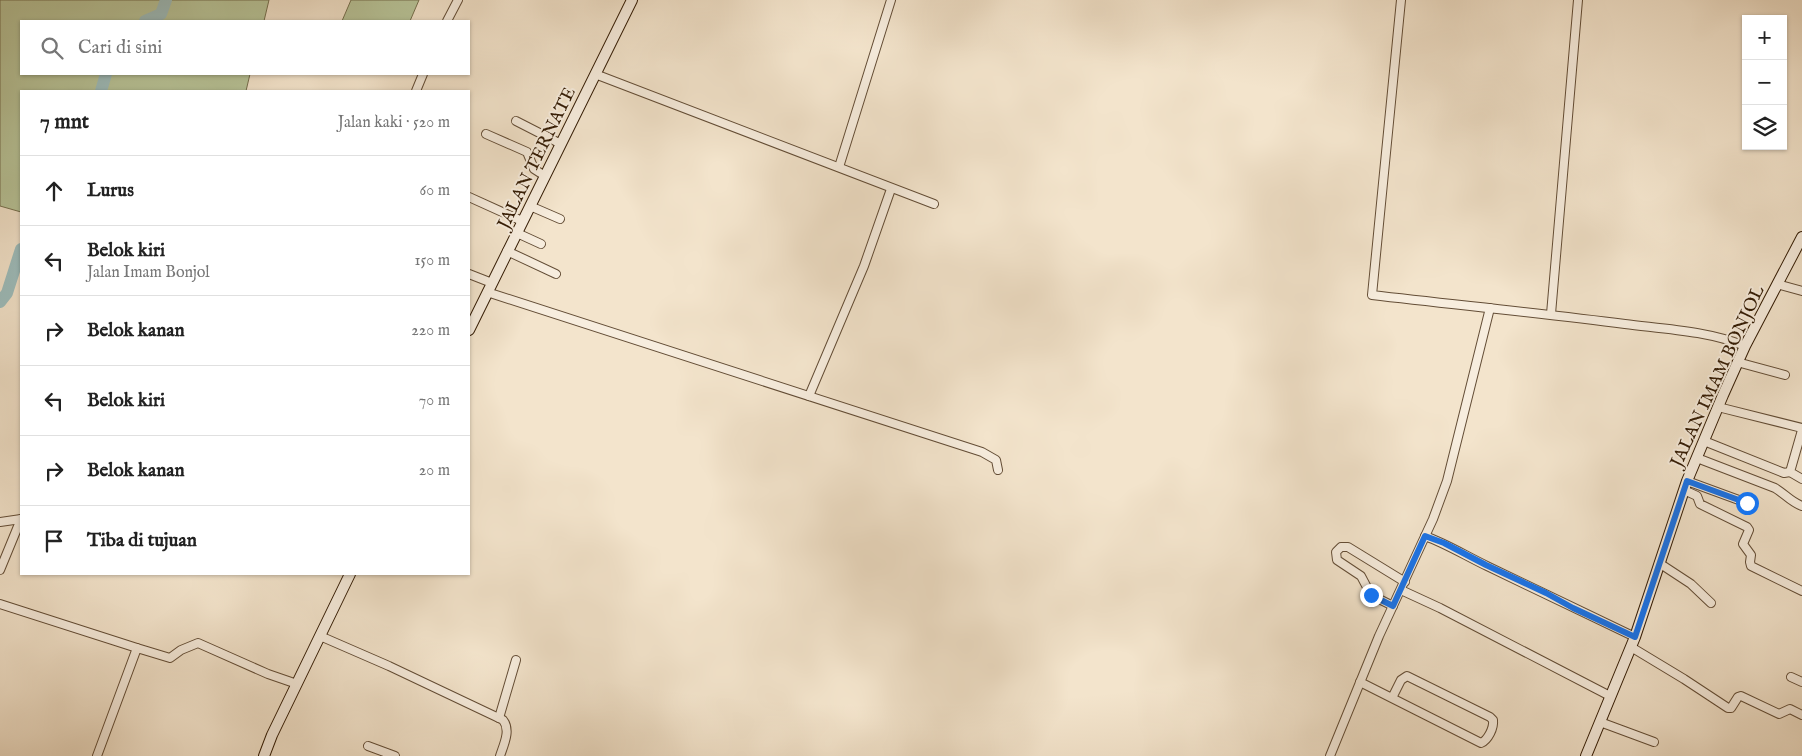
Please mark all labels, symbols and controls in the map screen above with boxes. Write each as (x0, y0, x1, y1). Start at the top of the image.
map controls (1742, 15, 1787, 150)
button: + (1742, 15, 1787, 60)
search box (20, 20, 470, 75)
icon: search (38, 34, 66, 62)
text: Cari di sini (78, 36, 162, 60)
button: − (1742, 60, 1787, 105)
street label: JALAN TERNATE (492, 84, 582, 235)
button: layers (1742, 105, 1787, 150)
text: 7 mnt (40, 109, 89, 136)
text: Jalan kaki · 520 m (338, 113, 450, 133)
icon: ahead (40, 177, 68, 205)
text: Lurus (87, 179, 134, 203)
text: 60 m (420, 181, 450, 201)
text: Belok kiri (87, 239, 165, 263)
icon: left (40, 247, 68, 275)
text: 150 m (415, 251, 450, 271)
text: Jalan Imam Bonjol (87, 263, 210, 283)
street label: JALAN IMAM BONJOL (1665, 282, 1771, 473)
icon: right (40, 317, 68, 345)
text: Belok kanan (87, 319, 185, 343)
text: 220 m (411, 321, 450, 341)
icon: left (40, 387, 68, 415)
text: Belok kiri (87, 389, 165, 413)
text: 70 m (419, 391, 450, 411)
icon: right (40, 457, 68, 485)
text: Belok kanan (87, 459, 185, 483)
text: 20 m (419, 461, 450, 481)
route start (1736, 492, 1759, 515)
icon: arrive (40, 527, 68, 555)
text: Tiba di tujuan (87, 529, 197, 553)
route end (1360, 584, 1383, 607)

